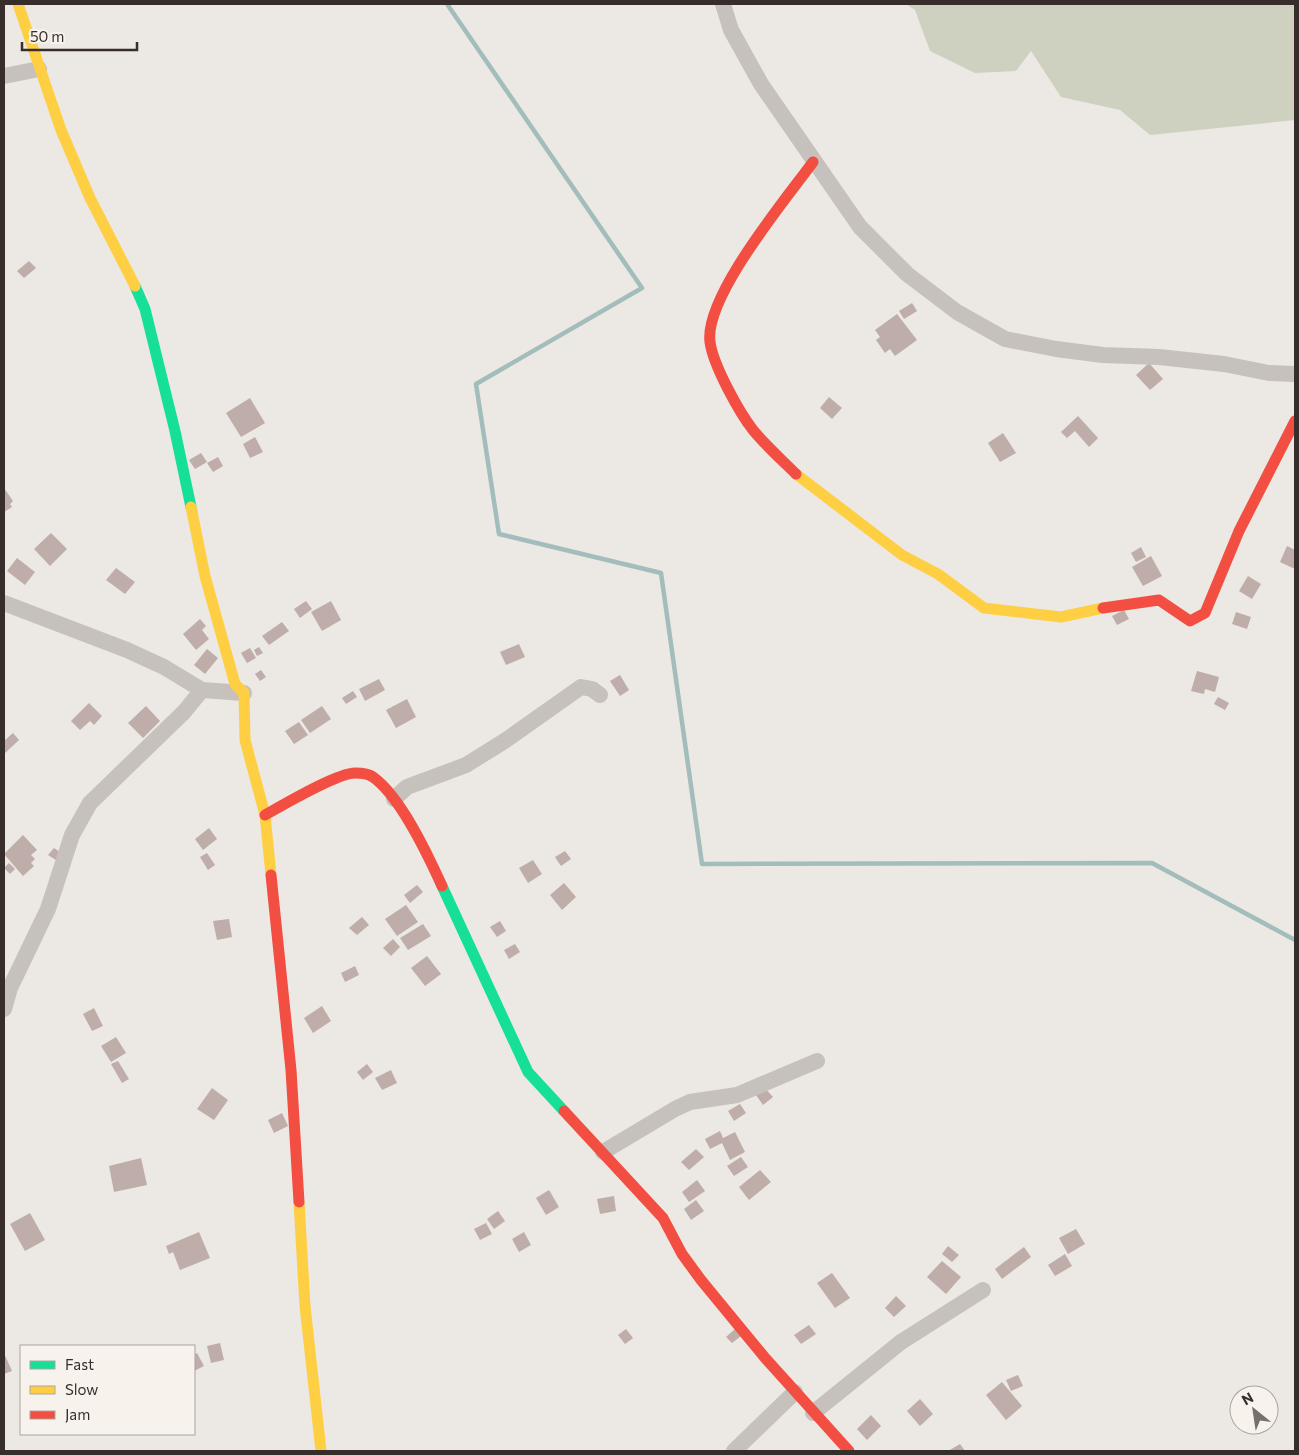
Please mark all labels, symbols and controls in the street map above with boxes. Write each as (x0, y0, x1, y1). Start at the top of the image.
scale bar (22, 20, 138, 52)
text: 50 m (30, 27, 64, 45)
legend (20, 1345, 195, 1435)
text: Fast (65, 1355, 94, 1373)
text: Slow (65, 1380, 98, 1398)
north arrow (1229, 1385, 1279, 1435)
text: N (1238, 1388, 1256, 1408)
text: Jam (65, 1405, 90, 1423)

